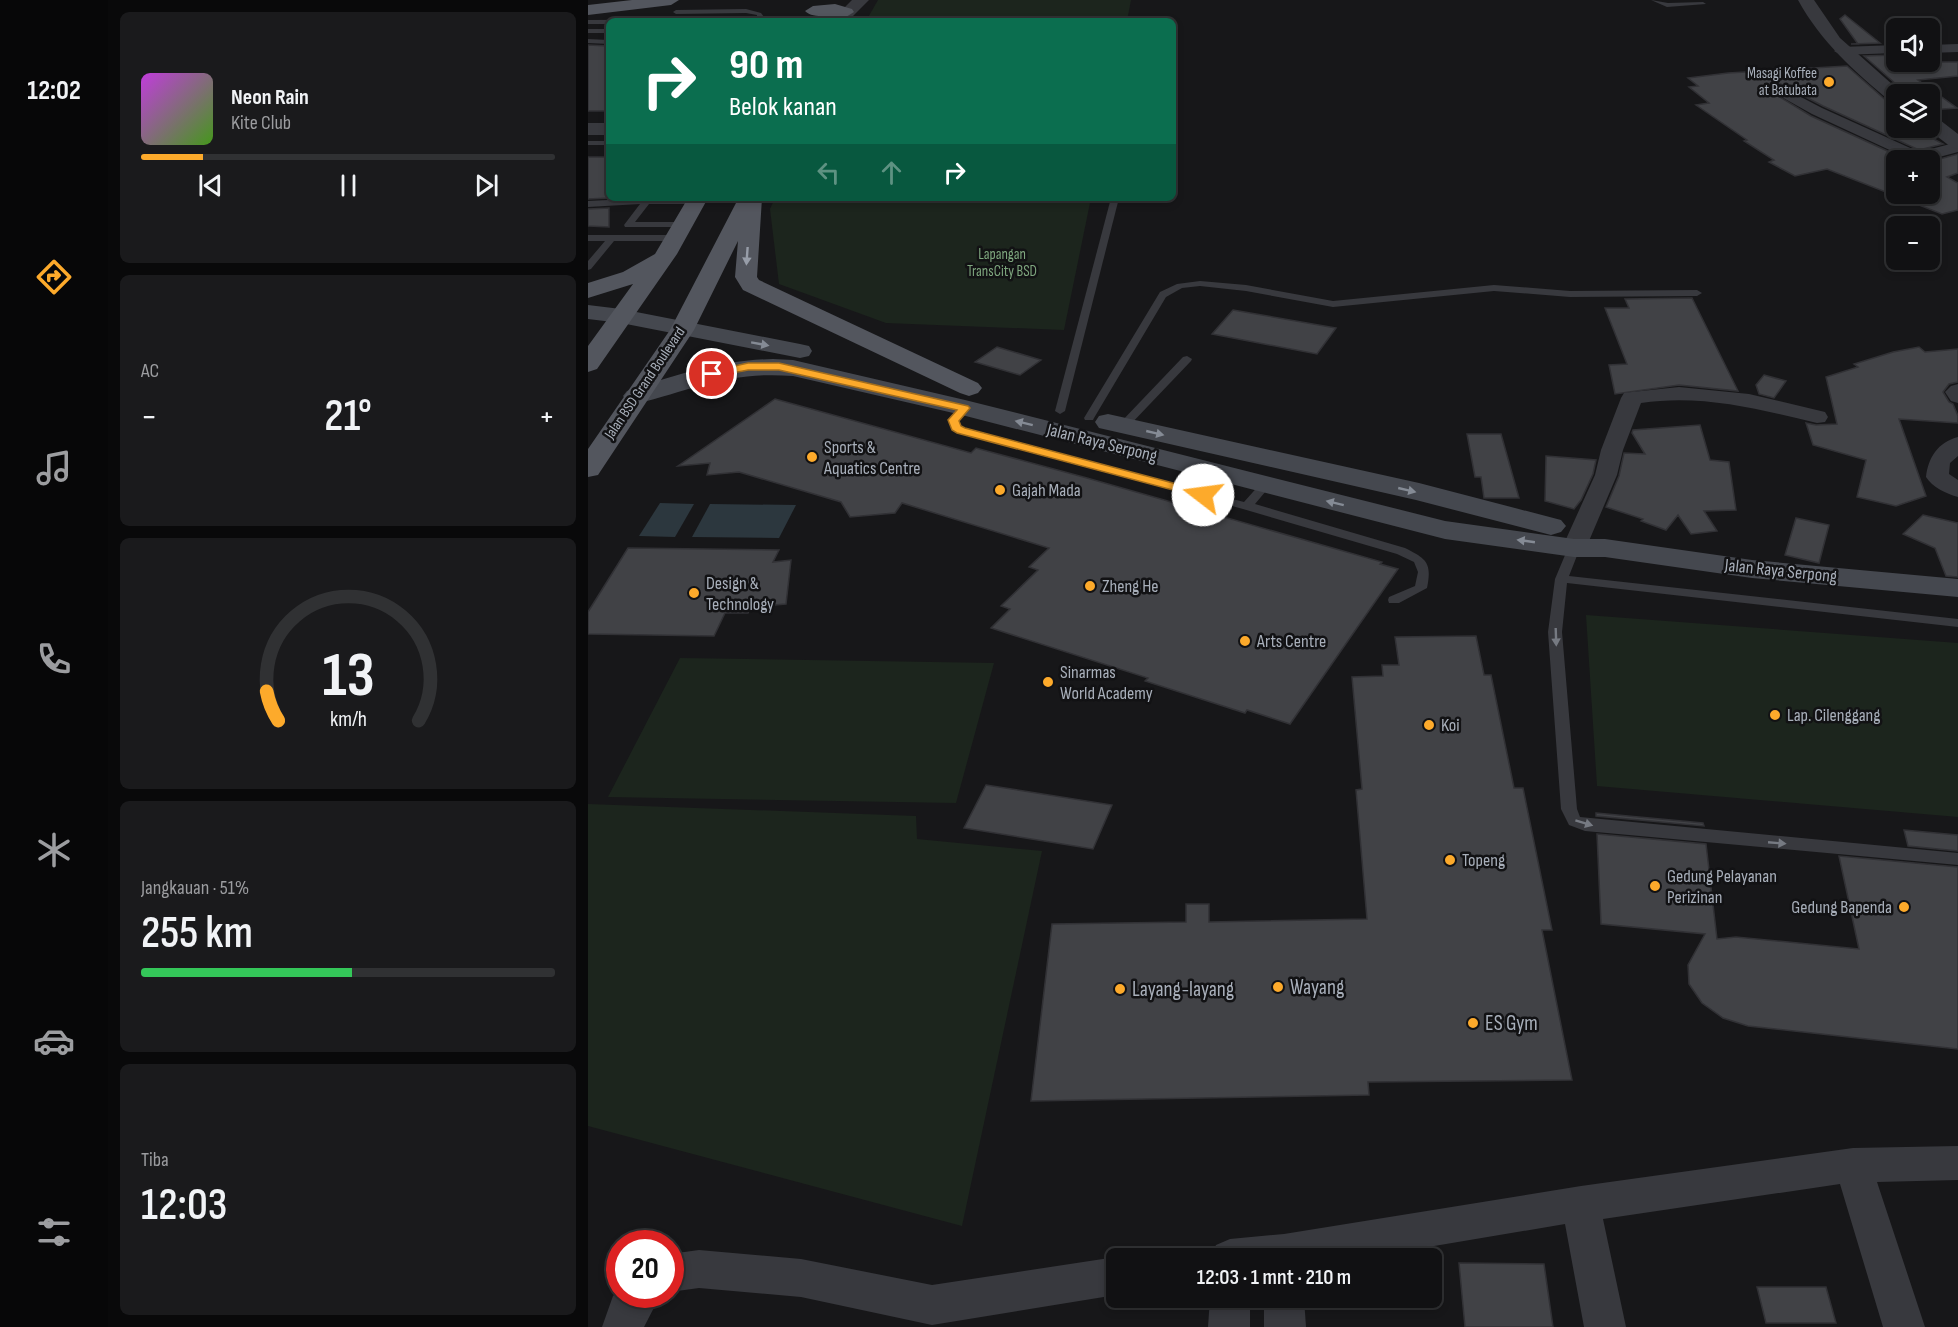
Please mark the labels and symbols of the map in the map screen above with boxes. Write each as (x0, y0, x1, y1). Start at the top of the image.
place label: Masagi Koffee at Batubata (1747, 64, 1817, 100)
marker: Masagi Koffee at Batubata (1822, 75, 1836, 89)
park label: Lapangan TransCity BSD (967, 245, 1037, 281)
one-way arrow (743, 247, 752, 266)
street label: Jalan BSD Grand Boulevard (600, 323, 690, 443)
one-way arrow (751, 340, 770, 349)
pin (686, 348, 737, 399)
one-way arrow (1015, 418, 1033, 428)
street label: Jalan Raya Serpong (1044, 419, 1159, 467)
one-way arrow (1146, 428, 1165, 438)
place label: Sports & Aquatics Centre (823, 437, 921, 479)
marker: Sports & Aquatics Centre (805, 450, 819, 464)
position arrow (1171, 463, 1235, 527)
place label: Gajah Mada (1012, 480, 1081, 501)
marker: Gajah Mada (993, 483, 1007, 497)
one-way arrow (1398, 485, 1416, 495)
one-way arrow (1326, 498, 1344, 507)
one-way arrow (1517, 537, 1536, 546)
street label: Jalan Raya Serpong (1723, 555, 1838, 587)
place label: Design & Technology (706, 573, 774, 615)
place label: Zheng He (1102, 576, 1159, 597)
marker: Zheng He (1083, 579, 1097, 593)
marker: Design & Technology (687, 586, 701, 600)
one-way arrow (1552, 628, 1561, 647)
place label: Arts Centre (1256, 631, 1326, 652)
marker: Arts Centre (1238, 634, 1252, 648)
place label: Sinarmas World Academy (1060, 662, 1153, 704)
marker: Sinarmas World Academy (1041, 675, 1055, 689)
place label: Lap. Cilenggang (1787, 705, 1880, 726)
marker: Lap. Cilenggang (1768, 708, 1782, 722)
place label: Koi (1441, 715, 1460, 736)
marker: Koi (1422, 718, 1436, 732)
one-way arrow (1575, 819, 1593, 828)
one-way arrow (1768, 838, 1787, 848)
place label: Topeng (1462, 850, 1505, 871)
marker: Topeng (1443, 853, 1457, 867)
place label: Gedung Pelayanan Perizinan (1667, 866, 1777, 908)
marker: Gedung Pelayanan Perizinan (1648, 879, 1662, 893)
place label: Gedung Bapenda (1791, 897, 1892, 918)
marker: Gedung Bapenda (1897, 900, 1911, 914)
place label: Wayang (1290, 975, 1344, 1000)
place label: Layang-layang (1132, 977, 1234, 1002)
marker: Wayang (1271, 980, 1285, 994)
marker: Layang-layang (1113, 982, 1127, 996)
place label: ES Gym (1485, 1011, 1538, 1036)
marker: ES Gym (1466, 1016, 1480, 1030)
speed limit sign: 20 (606, 1230, 684, 1308)

